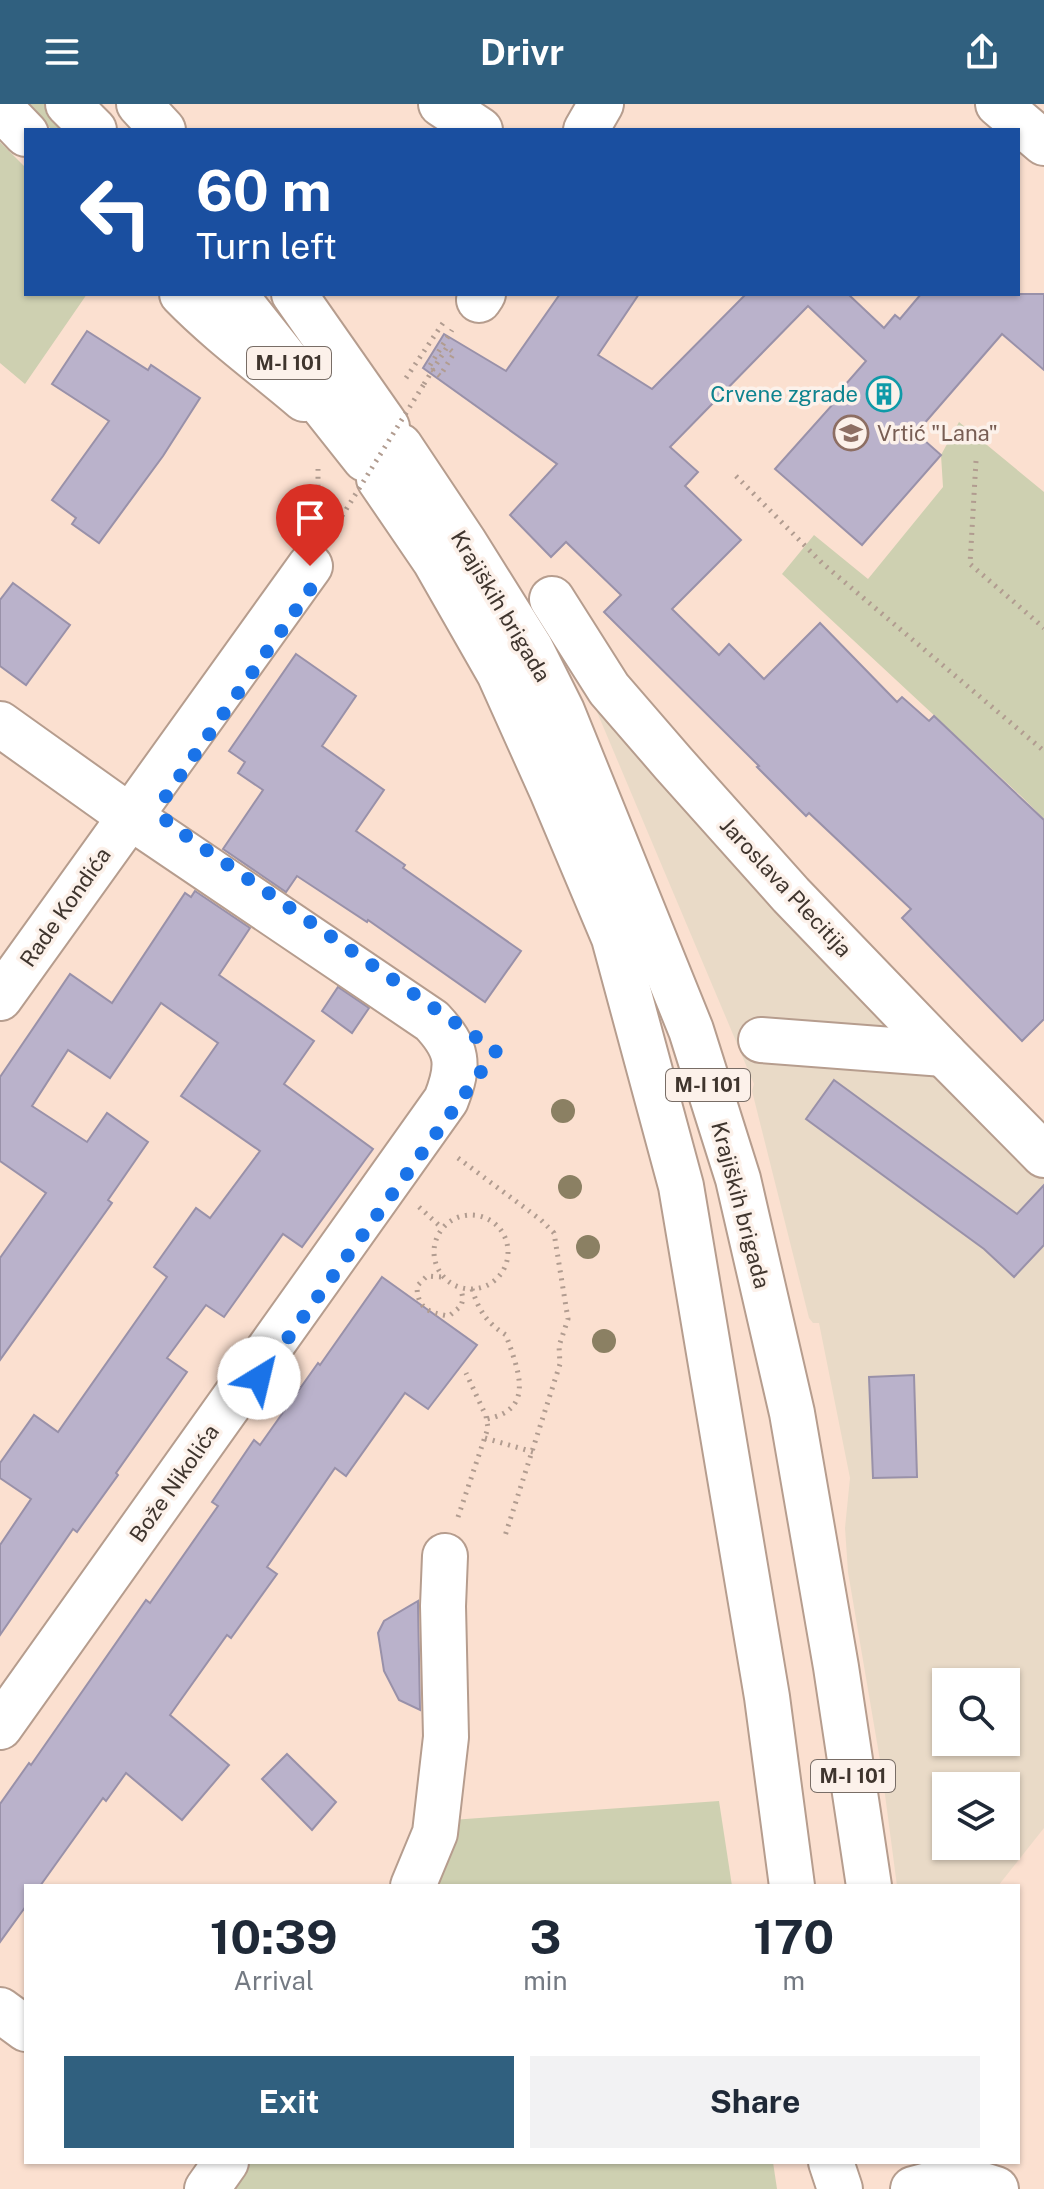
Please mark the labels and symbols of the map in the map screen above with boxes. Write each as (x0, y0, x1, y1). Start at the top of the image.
road number: M-I 101 (247, 347, 331, 379)
building icon: Crvene zgrade (865, 375, 903, 413)
place label: Crvene zgrade (710, 381, 858, 407)
school or university icon: Vrtić "Lana" (832, 414, 870, 452)
place label: Vrtić "Lana" (877, 420, 998, 446)
pin (276, 484, 344, 566)
street label: Krajiških brigada (446, 526, 556, 686)
street label: Jaroslava Plecitija (715, 812, 857, 962)
street label: Rade Kondića (14, 842, 116, 972)
road number: M-I 101 (666, 1069, 750, 1101)
street label: Krajiških brigada (706, 1119, 776, 1291)
position arrow (217, 1336, 301, 1420)
street label: Bože Nikolića (124, 1419, 224, 1547)
road number: M-I 101 (811, 1760, 895, 1792)

